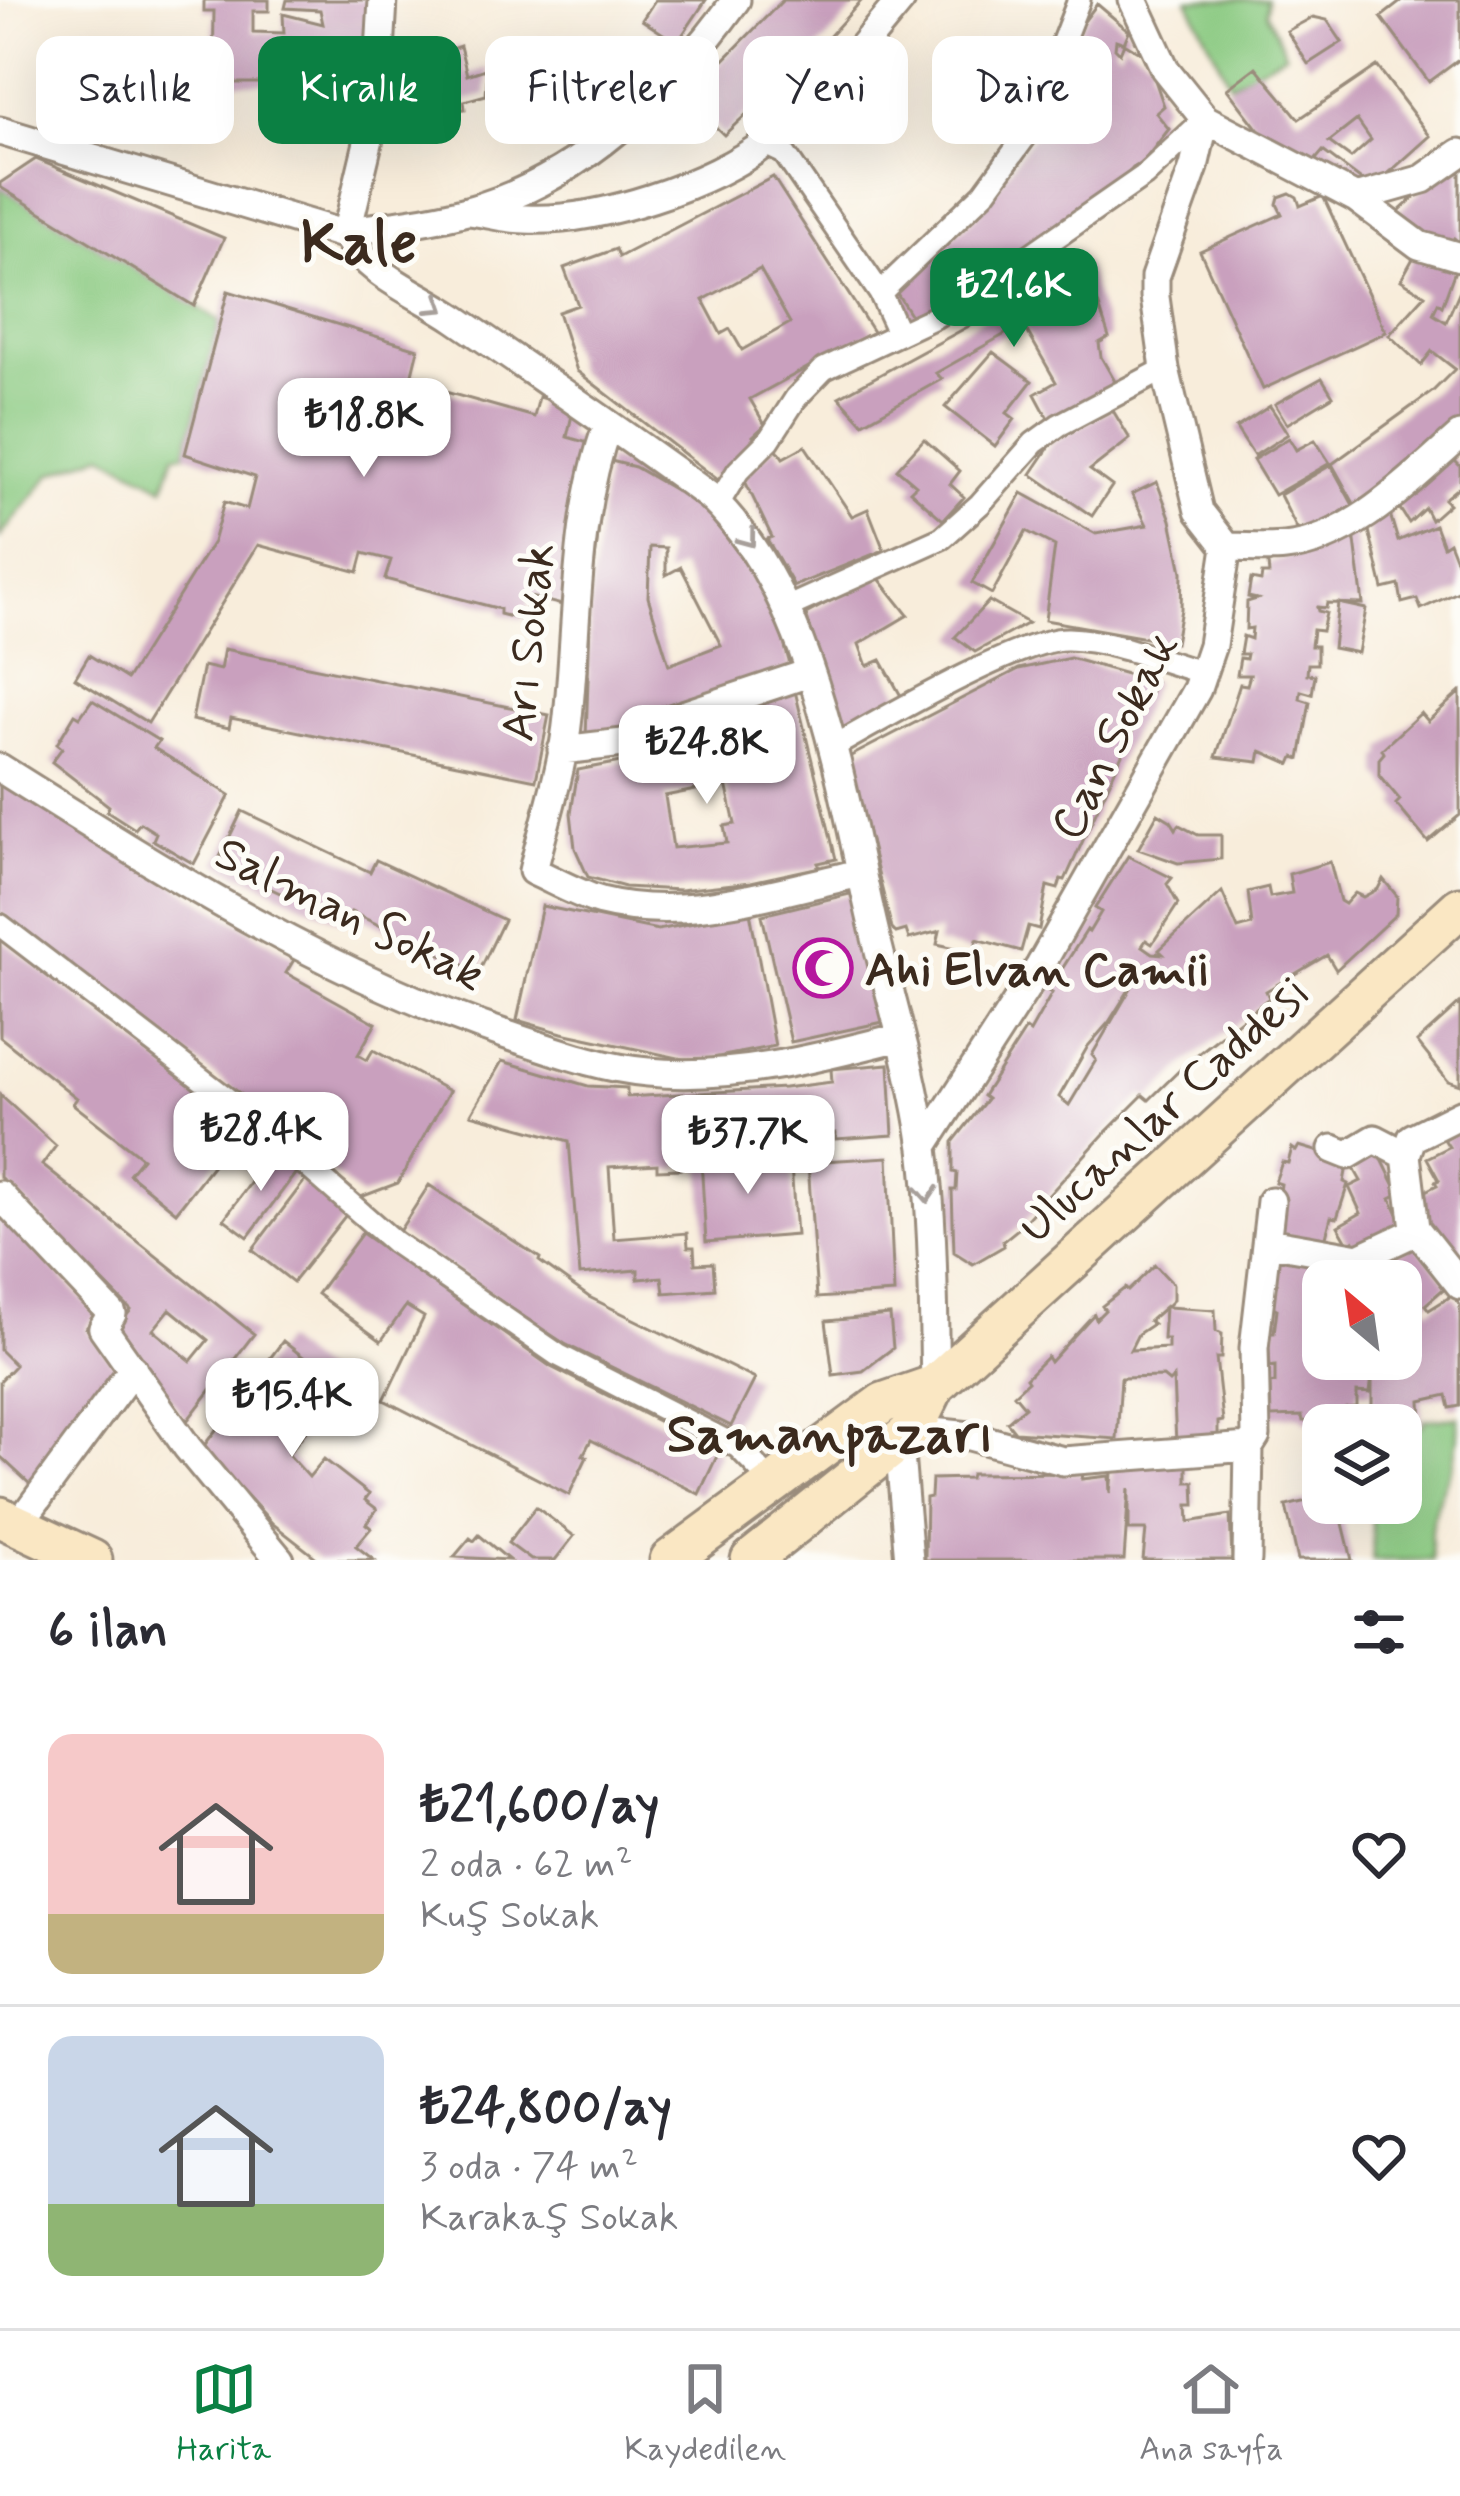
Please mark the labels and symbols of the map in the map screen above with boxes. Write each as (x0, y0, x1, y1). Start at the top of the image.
district label: Kale (301, 206, 417, 285)
pin: ₺21.6K (916, 248, 1112, 350)
one-way arrow (423, 291, 445, 313)
pin: ₺18.8K (266, 378, 462, 480)
one-way arrow (733, 525, 755, 547)
street label: Arı Sokak (488, 540, 571, 745)
street label: Can Sokak (1037, 622, 1195, 851)
pin: ₺24.8K (609, 705, 805, 807)
street label: Salman Sokak (204, 823, 495, 1007)
mosque icon: Ahi Elvan Camii (792, 937, 854, 999)
place label: Ahi Elvan Camii (865, 940, 1210, 1003)
street label: Ulucanlar Caddesi (1006, 963, 1325, 1259)
pin: ₺28.4K (163, 1092, 359, 1194)
pin: ₺37.7K (650, 1095, 846, 1197)
one-way arrow (913, 1185, 939, 1204)
north arrow (1302, 1260, 1422, 1380)
pin: ₺15.4K (194, 1358, 390, 1460)
district label: Samanpazarı (667, 1401, 993, 1472)

